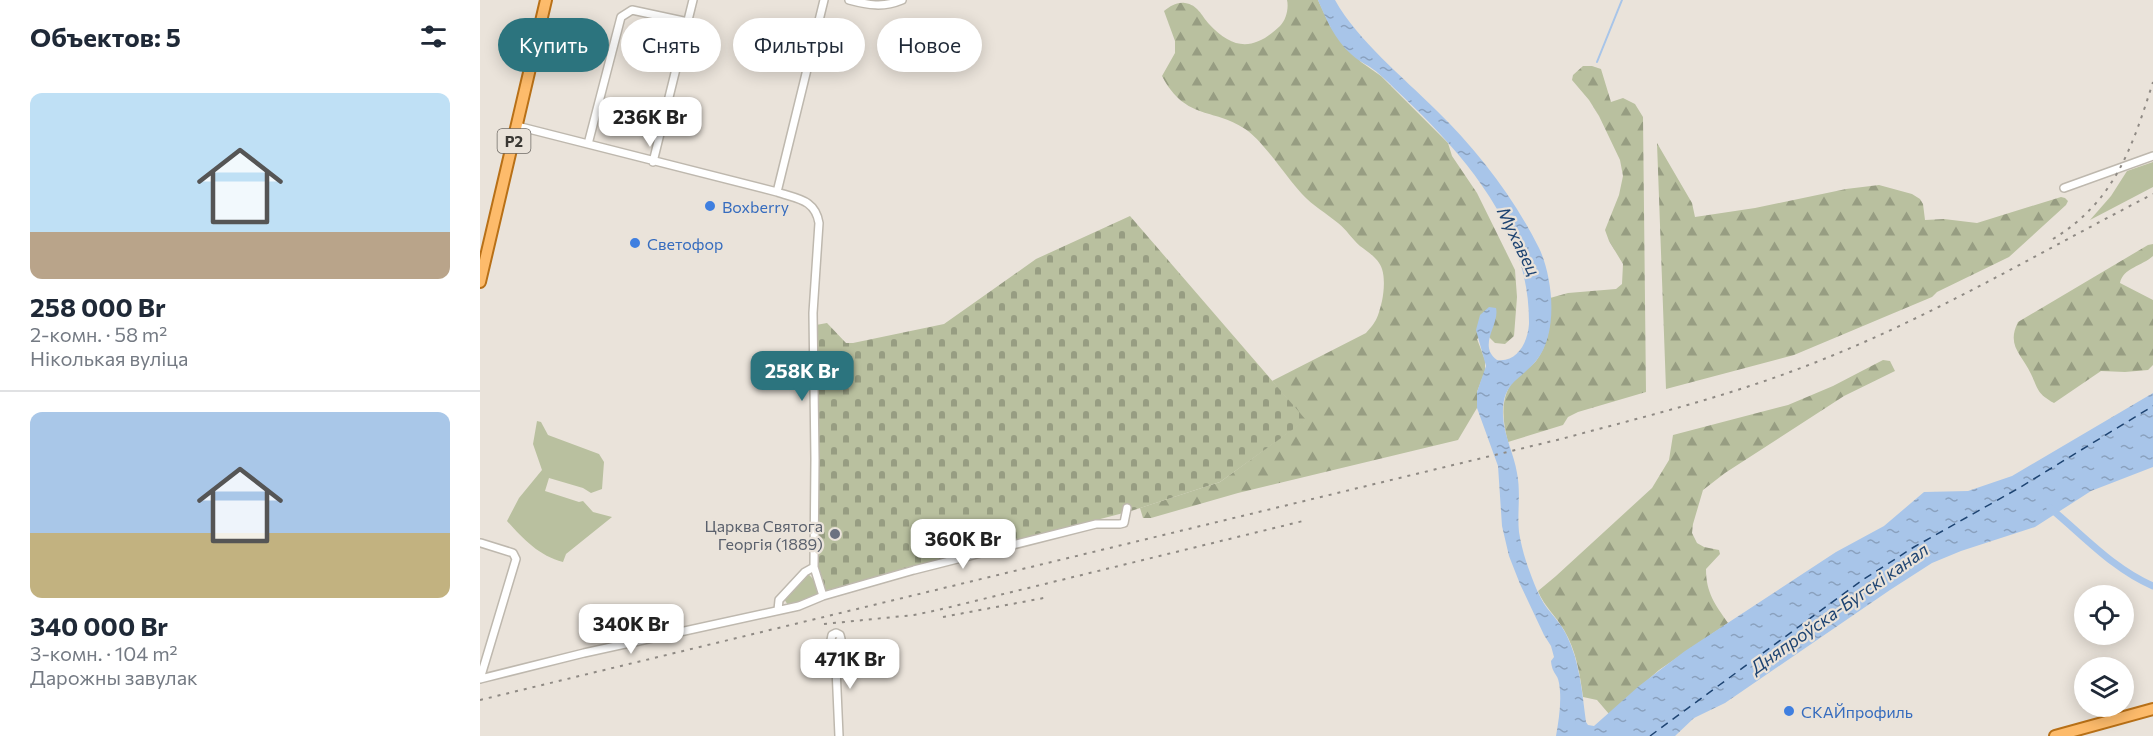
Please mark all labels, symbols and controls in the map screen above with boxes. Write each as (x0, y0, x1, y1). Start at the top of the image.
chip: Купить (498, 18, 609, 72)
chip: Снять (621, 18, 721, 72)
chip: Фильтры (733, 18, 865, 72)
chip: Новое (877, 18, 982, 72)
icon: filters (417, 20, 450, 53)
text: Объектов: 5 (30, 21, 181, 52)
pin: 236K Br (595, 97, 705, 148)
text: 236K Br (613, 104, 687, 128)
road number: Р2 (498, 129, 531, 153)
icon: home (186, 132, 294, 240)
place label: Boxberry (722, 197, 789, 216)
marker: Boxberry (703, 199, 717, 213)
water label: Мухавец (1493, 203, 1545, 279)
place label: Светофор (647, 234, 723, 253)
marker: Светофор (628, 236, 642, 250)
text: 258 000 Br (30, 291, 166, 322)
text: 2-комн. · 58 m² (30, 322, 167, 346)
text: Ніколькая вуліца (30, 346, 188, 370)
pin: 258K Br (747, 351, 857, 402)
text: 258K Br (765, 358, 839, 382)
icon: home (186, 451, 294, 559)
place label: Царква Святога Георгія (1889) (705, 516, 823, 553)
pin: 360K Br (908, 519, 1018, 570)
text: 360K Br (925, 526, 1001, 550)
marker: Царква Святога Георгія (1889) (828, 527, 842, 541)
water label: Дняпроўска-Бугскі канал (1744, 538, 1932, 679)
map controls (2074, 585, 2134, 717)
button: locate (2074, 585, 2134, 645)
pin: 340K Br (576, 604, 686, 655)
text: 340 000 Br (30, 610, 168, 641)
text: 340K Br (593, 611, 669, 635)
pin: 471K Br (795, 639, 905, 690)
text: 3-комн. · 104 m² (30, 641, 178, 665)
text: 471K Br (814, 646, 886, 670)
button: layers (2074, 657, 2134, 717)
text: Дарожны завулак (30, 665, 198, 689)
place label: СКАЙпрофиль (1801, 702, 1913, 721)
marker: СКАЙпрофиль (1782, 704, 1796, 718)

